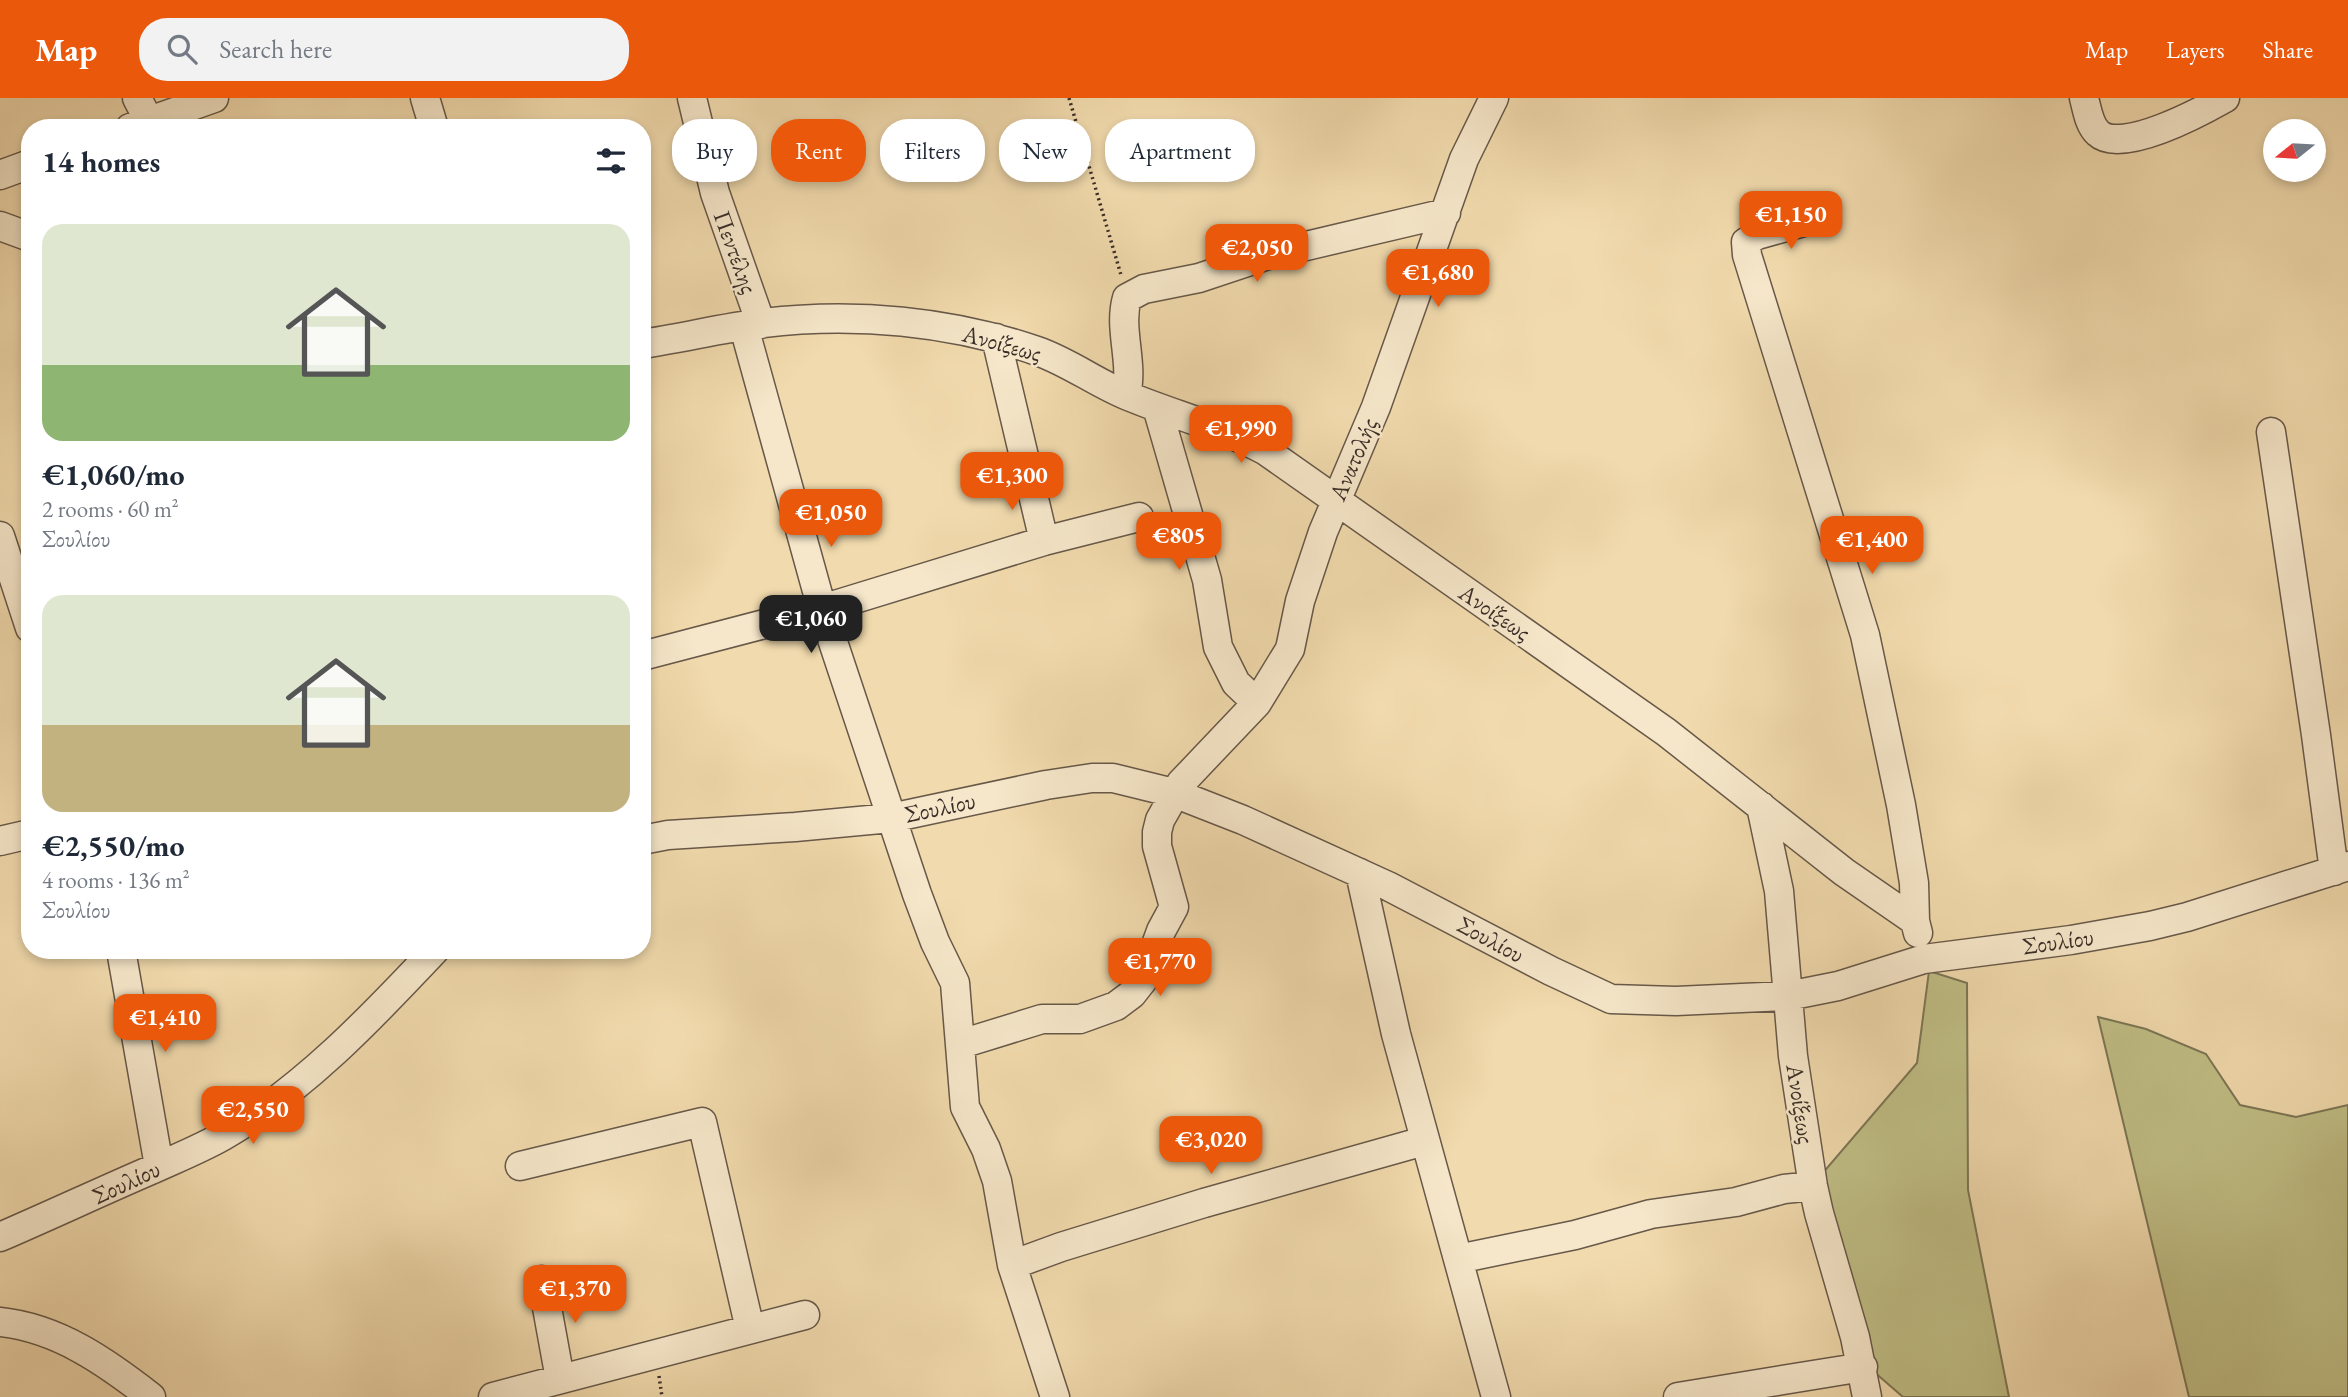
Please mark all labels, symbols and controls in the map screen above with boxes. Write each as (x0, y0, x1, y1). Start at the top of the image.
search box (139, 18, 629, 81)
text: Map (35, 28, 97, 71)
icon: search (163, 30, 201, 68)
text: Search here (219, 32, 332, 66)
text: Map (2085, 34, 2128, 65)
text: Layers (2166, 34, 2225, 65)
text: Share (2263, 34, 2313, 65)
chip: Buy (672, 119, 757, 182)
chip: Rent (771, 119, 866, 182)
chip: Filters (880, 119, 985, 182)
chip: New (999, 119, 1091, 182)
chip: Apartment (1105, 119, 1255, 182)
north arrow (2263, 119, 2326, 182)
map controls (2263, 119, 2326, 182)
text: 14 homes (42, 142, 160, 181)
icon: filters (592, 142, 630, 180)
pin: €1,150 (1734, 192, 1848, 251)
text: €1,150 (1755, 199, 1827, 229)
street label: Πεντέλης (707, 206, 765, 298)
pin: €2,050 (1200, 225, 1314, 284)
text: €2,050 (1221, 232, 1293, 262)
pin: €1,680 (1381, 250, 1495, 309)
text: €1,680 (1402, 257, 1474, 287)
icon: home (273, 269, 399, 395)
street label: Ανοίξεως (958, 317, 1045, 368)
pin: €1,990 (1184, 406, 1298, 465)
text: €1,990 (1205, 413, 1277, 443)
street label: Ανατολής (1321, 413, 1384, 506)
pin: €1,300 (955, 452, 1069, 512)
text: €1,060/mo (42, 455, 185, 494)
text: €1,300 (976, 460, 1048, 490)
pin: €1,050 (774, 490, 888, 549)
text: 2 rooms · 60 m² (42, 494, 179, 524)
text: €1,050 (795, 497, 867, 527)
pin: €805 (1138, 512, 1220, 572)
pin: €1,400 (1815, 517, 1929, 576)
text: €805 (1152, 520, 1206, 550)
text: Σουλίου (42, 524, 111, 554)
text: €1,400 (1836, 524, 1908, 554)
street label: Ανοίξεως (1452, 576, 1537, 647)
pin: €1,060 (754, 596, 868, 655)
text: €1,060 (775, 603, 847, 633)
icon: home (273, 640, 399, 766)
street label: Σουλίου (902, 784, 978, 830)
text: €2,550/mo (42, 826, 185, 865)
text: 4 rooms · 136 m² (42, 865, 190, 895)
text: Σουλίου (42, 895, 111, 925)
street label: Σουλίου (1452, 909, 1530, 969)
street label: Σουλίου (2020, 921, 2096, 961)
pin: €1,770 (1103, 939, 1217, 998)
text: €1,770 (1124, 946, 1196, 976)
pin: €1,410 (108, 995, 222, 1054)
text: €1,410 (129, 1002, 201, 1032)
street label: Ανοίξεως (1779, 1061, 1823, 1146)
pin: €2,550 (196, 1086, 310, 1146)
text: €2,550 (217, 1094, 289, 1124)
pin: €3,020 (1154, 1116, 1268, 1176)
text: €3,020 (1175, 1124, 1247, 1154)
street label: Σουλίου (87, 1153, 165, 1211)
pin: €1,370 (518, 1266, 632, 1325)
text: €1,370 (539, 1273, 611, 1303)

